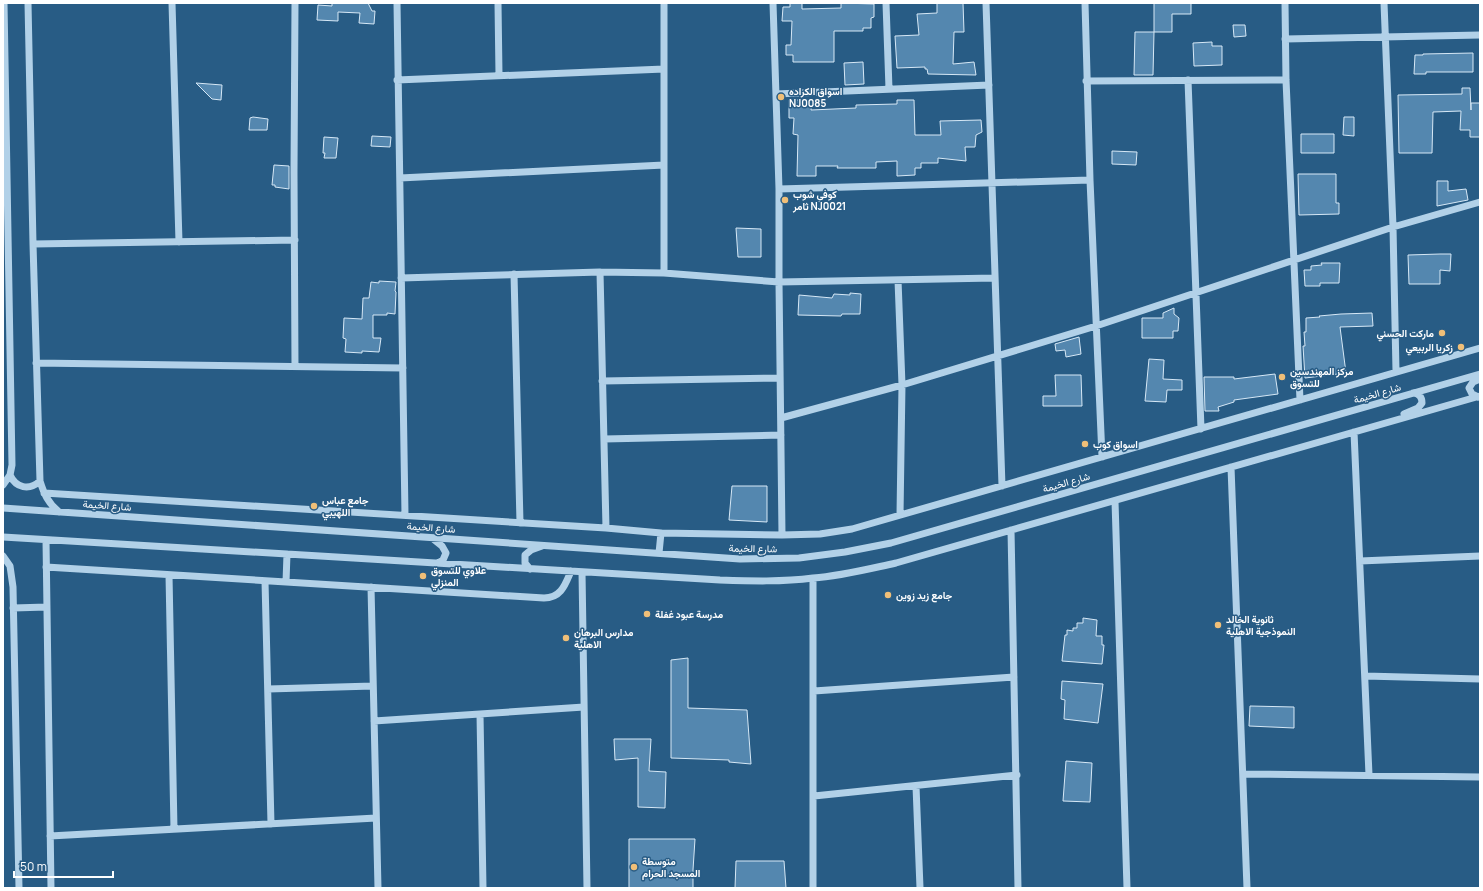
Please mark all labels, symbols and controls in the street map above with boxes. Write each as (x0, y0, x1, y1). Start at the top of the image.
place label: اسواق الكراده NJ0085 (789, 84, 842, 110)
marker: اسواق الكراده NJ0085 (776, 92, 786, 102)
place label: كوفي شوب ثامر NJ0021 (792, 187, 846, 213)
marker: كوفي شوب ثامر NJ0021 (780, 195, 790, 205)
place label: ماركت الحسني (1376, 326, 1435, 342)
marker: ماركت الحسني (1437, 328, 1447, 338)
place label: زكريا الربيعي (1406, 340, 1453, 356)
marker: زكريا الربيعي (1456, 342, 1466, 352)
place label: مركز المهندسين للتسوق (1290, 364, 1354, 390)
marker: مركز المهندسين للتسوق (1277, 372, 1287, 382)
street label: شارع الخيمة (1352, 380, 1402, 406)
place label: اسواق كوب (1093, 437, 1138, 451)
marker: اسواق كوب (1080, 439, 1090, 449)
street label: شارع الخيمة (1041, 469, 1091, 495)
place label: جامع عباس اللهيبي (322, 493, 369, 521)
street label: شارع الخيمة (82, 496, 132, 514)
marker: جامع عباس اللهيبي (309, 501, 319, 511)
street label: شارع الخيمة (406, 518, 456, 536)
street label: شارع الخيمة (729, 541, 778, 555)
place label: علاوي للتسوق المنزلي (431, 563, 486, 591)
marker: علاوي للتسوق المنزلي (418, 571, 428, 581)
place label: جامع زيد زوين (896, 588, 953, 603)
marker: جامع زيد زوين (883, 590, 893, 600)
place label: مدرسة عبود غفلة (655, 607, 724, 621)
marker: مدرسة عبود غفلة (642, 609, 652, 619)
place label: ثانوية الخالد النموذجية الاهلية (1226, 612, 1296, 638)
marker: ثانوية الخالد النموذجية الاهلية (1213, 620, 1223, 630)
place label: مدارس البرهان الاهلية (574, 625, 634, 651)
marker: مدارس البرهان الاهلية (561, 633, 571, 643)
scale bar (14, 853, 113, 879)
place label: متوسطة المسجد الحرام (642, 854, 700, 880)
text: 50 m (20, 858, 47, 875)
marker: متوسطة المسجد الحرام (629, 862, 639, 872)

